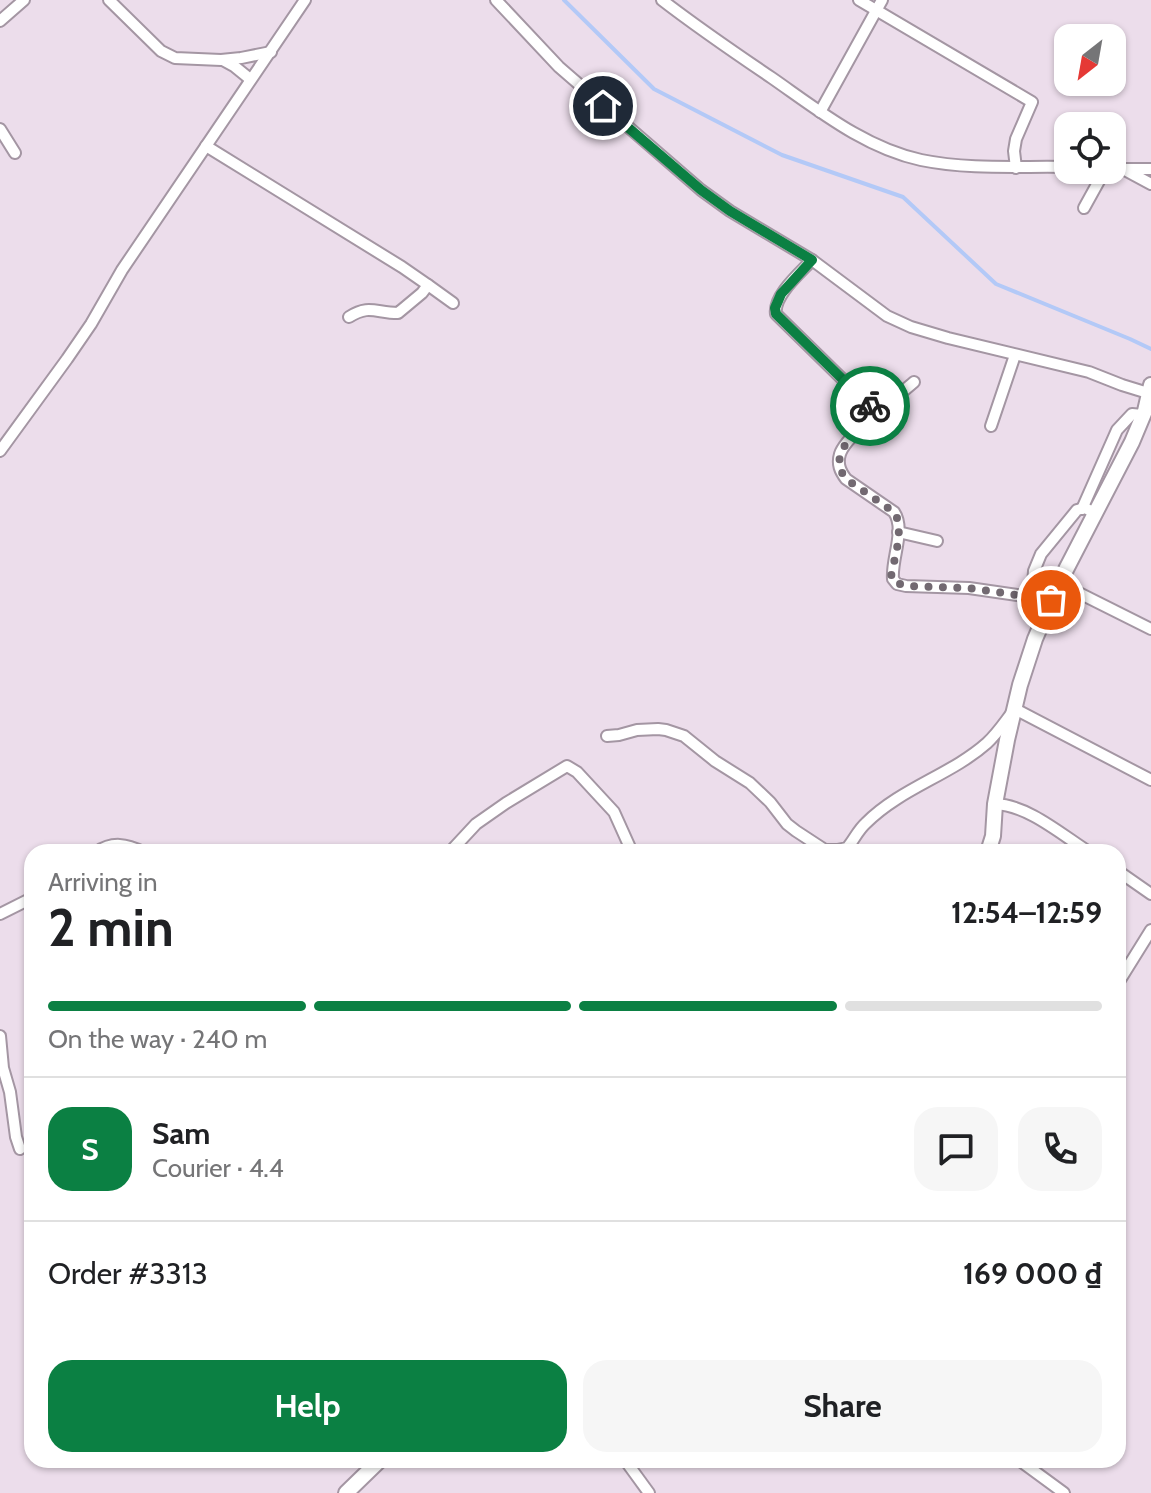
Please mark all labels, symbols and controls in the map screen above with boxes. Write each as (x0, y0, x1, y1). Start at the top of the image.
north arrow (1054, 24, 1126, 96)
map controls (1054, 24, 1126, 184)
pin (569, 72, 637, 140)
icon: home (581, 84, 625, 128)
button: locate (1054, 112, 1126, 184)
courier (830, 366, 910, 446)
icon: bike (848, 384, 892, 428)
pin (1017, 566, 1085, 634)
icon: bag (1029, 578, 1073, 622)
text: Arriving in (48, 866, 158, 898)
text: 12:54–12:59 (951, 894, 1102, 931)
text: 2 min (48, 896, 174, 959)
text: On the way · 240 m (48, 1023, 267, 1055)
button: chat (914, 1107, 998, 1191)
button: phone (1018, 1107, 1102, 1191)
text: Sam (152, 1115, 210, 1152)
text: S (81, 1131, 99, 1168)
text: Courier · 4.4 (152, 1152, 284, 1184)
text: Order #3313 (48, 1255, 208, 1292)
text: 169 000 ₫ (963, 1255, 1102, 1292)
button: Help (48, 1360, 567, 1452)
button: Share (583, 1360, 1102, 1452)

